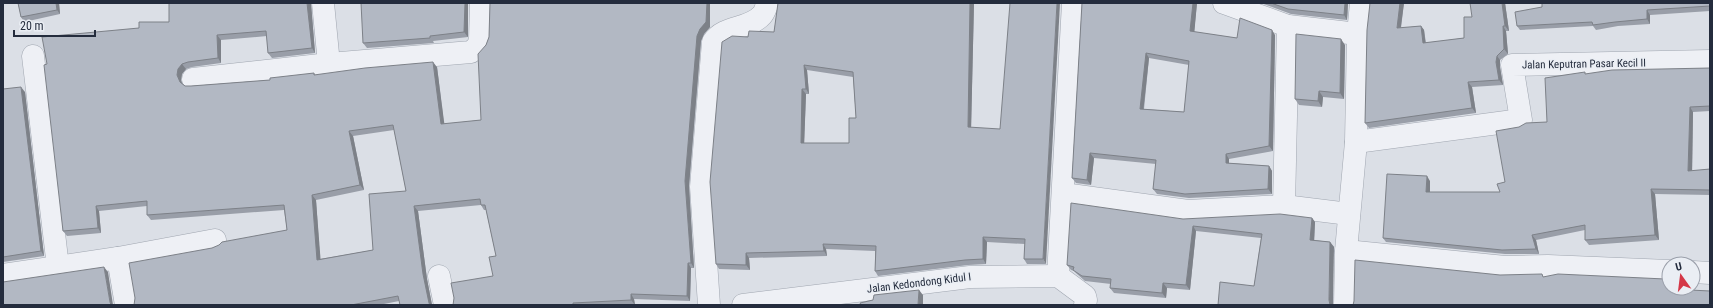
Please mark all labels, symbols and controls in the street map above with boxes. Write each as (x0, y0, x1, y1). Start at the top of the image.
scale bar (14, 12, 95, 38)
text: 20 m (20, 19, 44, 33)
street label: Jalan Keputran Pasar Kecil II (1522, 56, 1646, 72)
north arrow (1661, 256, 1701, 296)
text: U (1674, 260, 1683, 274)
street label: Jalan Kedondong Kidul I (866, 270, 972, 296)

